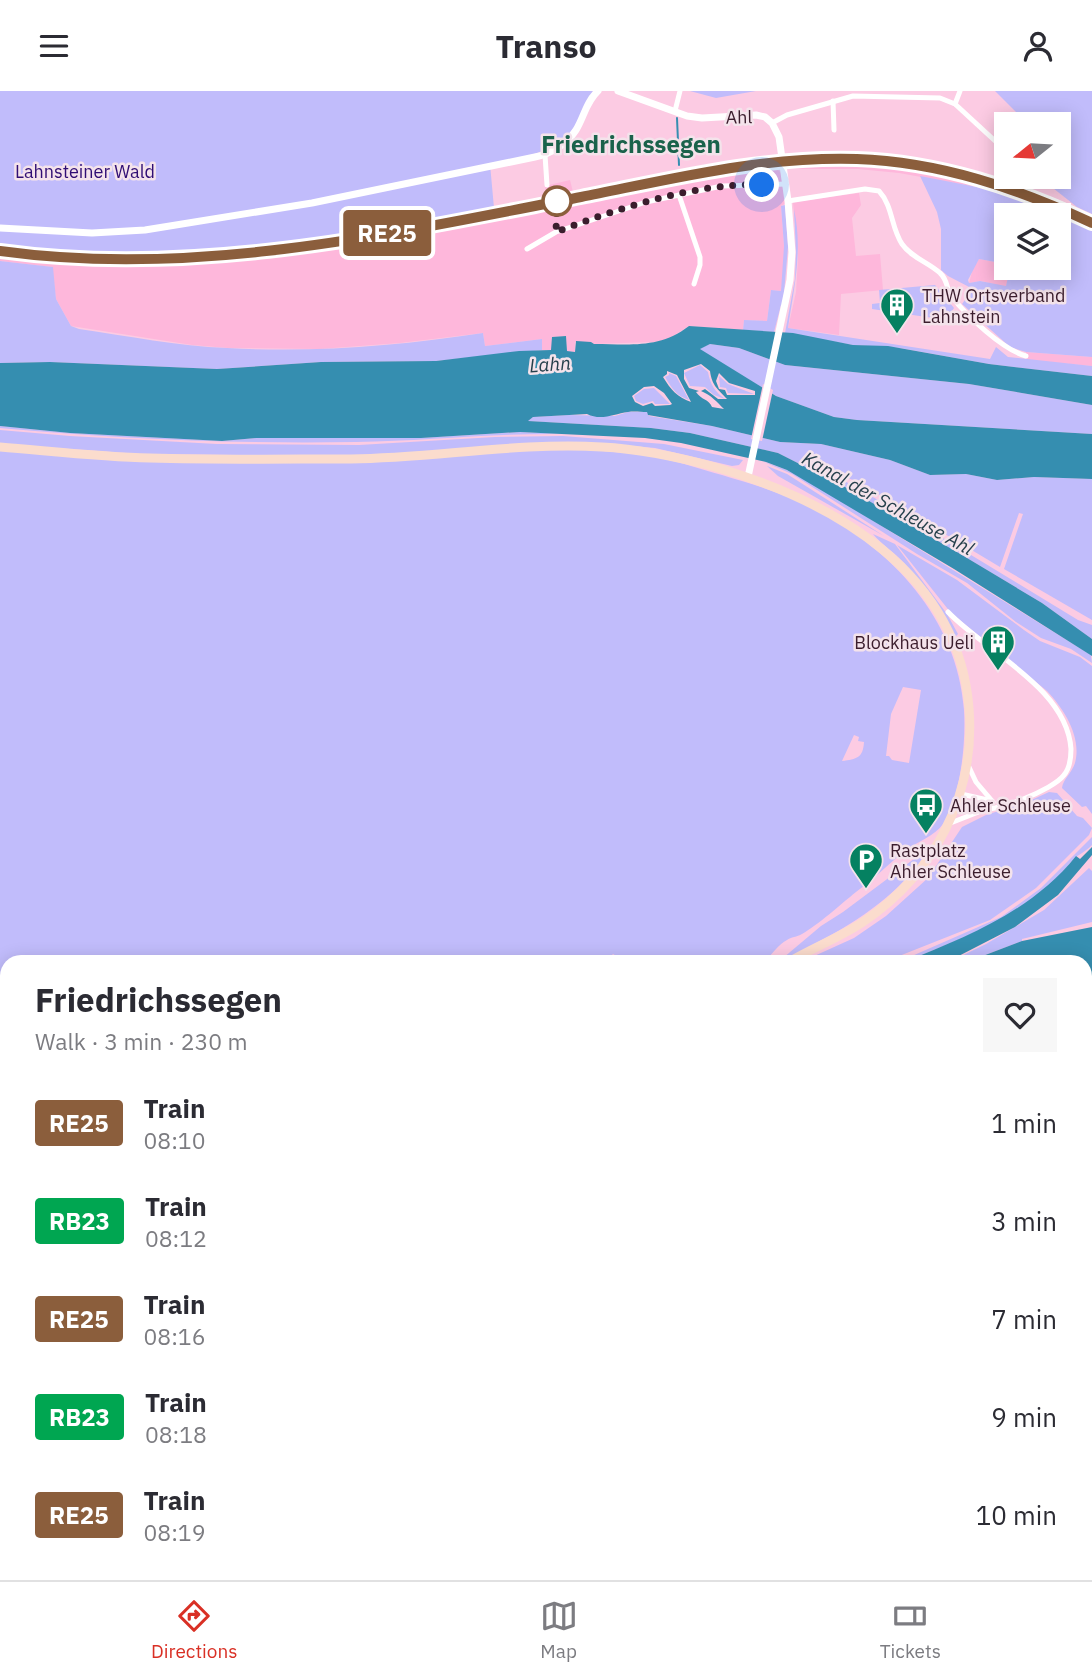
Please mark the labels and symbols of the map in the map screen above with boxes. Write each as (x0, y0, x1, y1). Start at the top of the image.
street label: Ahl (725, 105, 753, 129)
north arrow (994, 112, 1071, 189)
district label: Friedrichssegen (541, 128, 721, 160)
park label: Lahnsteiner Wald (15, 160, 155, 183)
your location (744, 167, 779, 202)
unlabelled marker (542, 186, 572, 216)
line badge: RE25 (338, 210, 436, 256)
place label: THW Ortsverband Lahnstein (922, 284, 1066, 328)
building icon: THW Ortsverband Lahnstein (878, 286, 916, 335)
water label: Lahn (528, 351, 572, 377)
water label: Kanal der Schleuse Ahl (798, 446, 978, 560)
building icon: Blockhaus Ueli (979, 623, 1017, 672)
place label: Blockhaus Ueli (854, 631, 974, 654)
bus stop icon: Ahler Schleuse (907, 786, 945, 835)
place label: Ahler Schleuse (950, 794, 1071, 817)
place label: Rastplatz Ahler Schleuse (890, 839, 1011, 883)
parking icon: Rastplatz Ahler Schleuse (847, 841, 885, 890)

